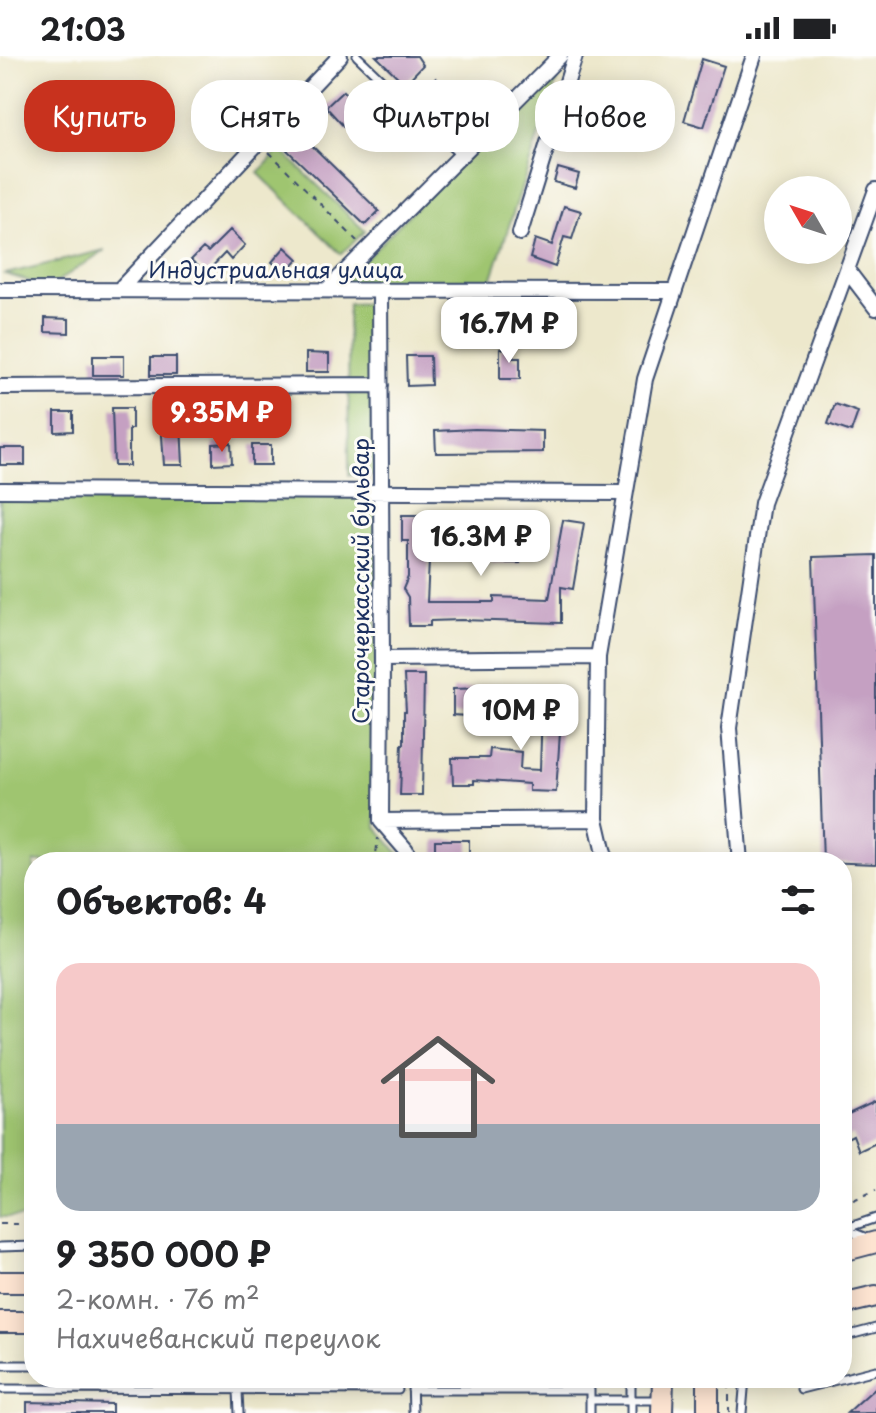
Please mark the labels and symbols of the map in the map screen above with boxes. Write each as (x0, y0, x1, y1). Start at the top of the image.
north arrow (764, 176, 852, 264)
street label: Индустриальная улица (149, 252, 404, 285)
pin: 16.7M ₽ (435, 297, 583, 365)
pin: 9.35M ₽ (148, 386, 296, 454)
street label: Старочеркасский бульвар (343, 438, 376, 724)
pin: 16.3M ₽ (407, 510, 555, 578)
pin: 10M ₽ (465, 684, 577, 752)

